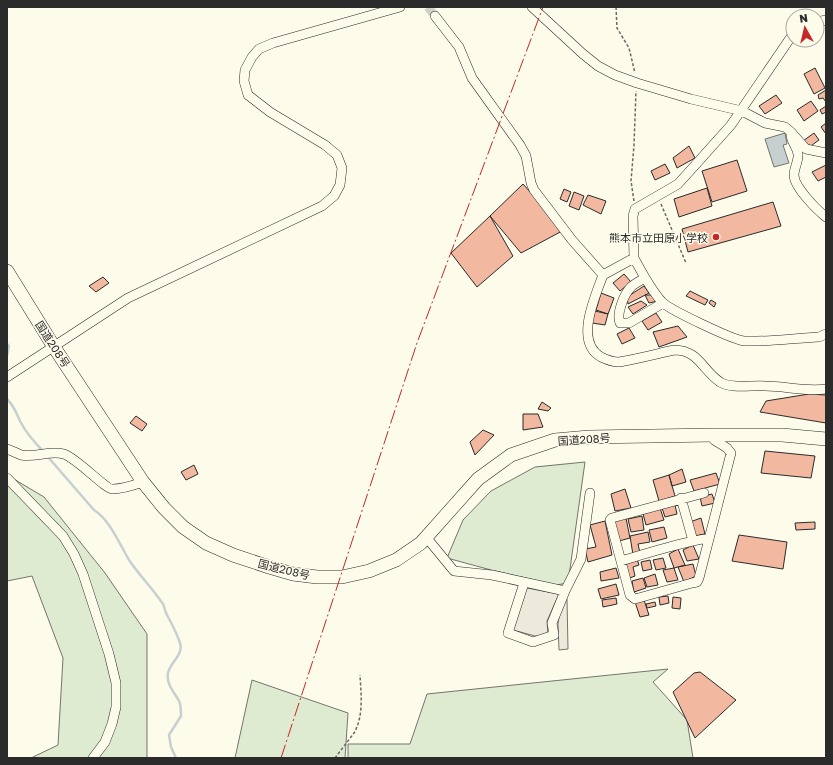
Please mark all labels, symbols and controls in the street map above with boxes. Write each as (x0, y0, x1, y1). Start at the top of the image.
north arrow (785, 8, 825, 48)
text: N (798, 11, 809, 25)
place label: 熊本市立田原小学校 (609, 231, 708, 244)
marker: 熊本市立田原小学校 (711, 232, 721, 242)
street label: 国道208号 (33, 318, 73, 370)
street label: 国道208号 (557, 431, 611, 447)
street label: 国道208号 (257, 556, 311, 582)

